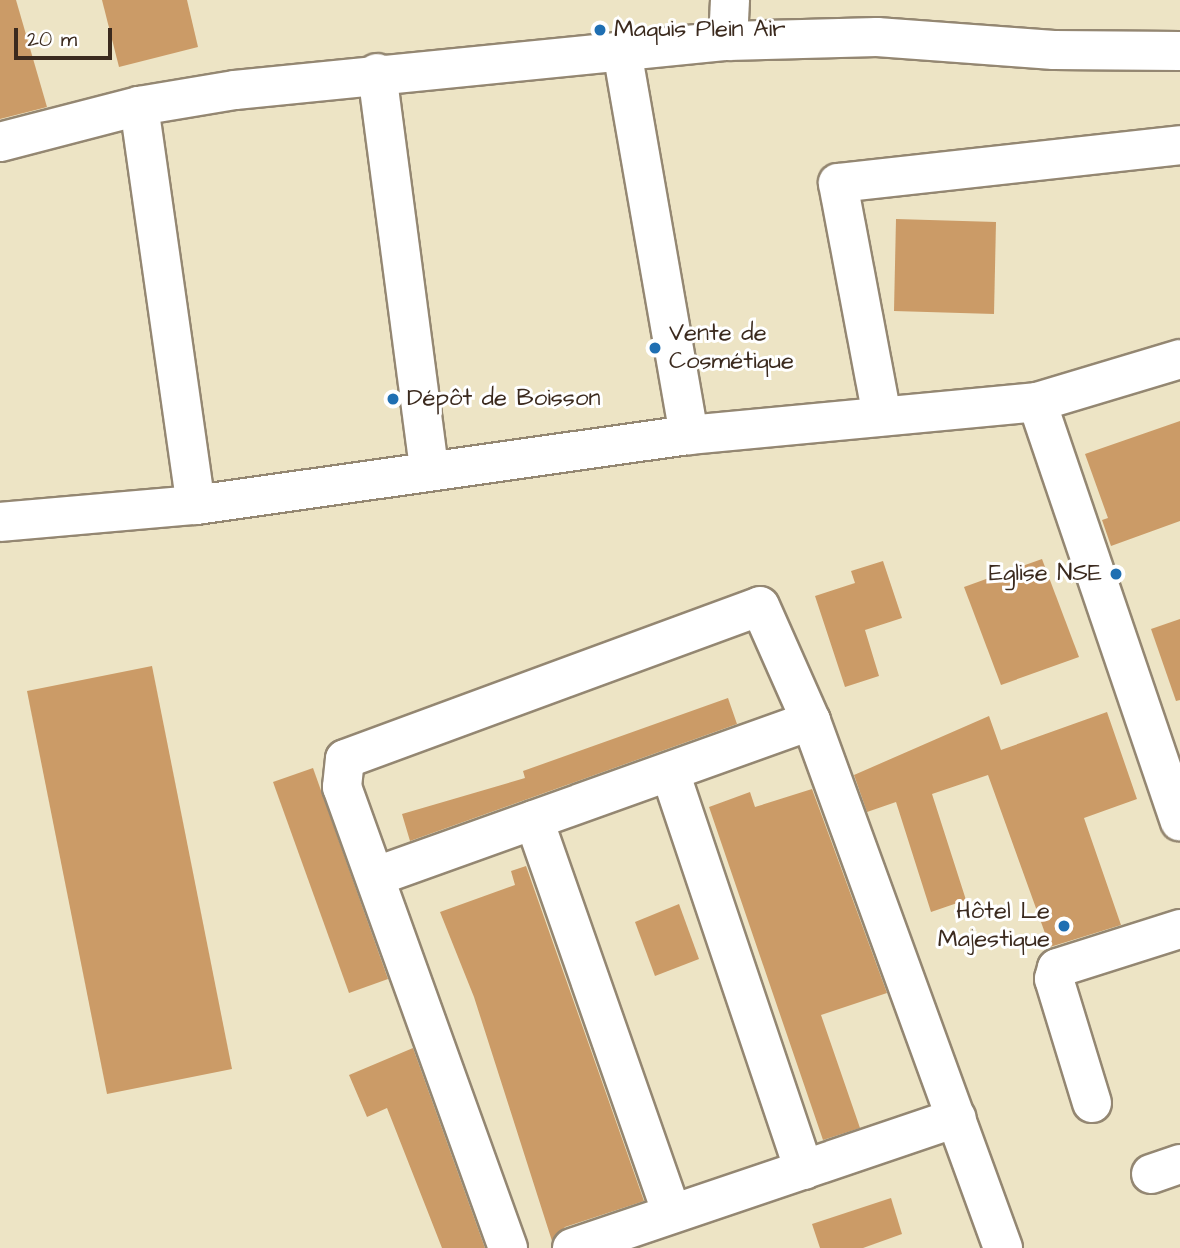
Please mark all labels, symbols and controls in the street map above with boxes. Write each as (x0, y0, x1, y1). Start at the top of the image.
scale bar (18, 14, 116, 58)
place label: Maquis Plein Air (614, 16, 785, 44)
marker: Maquis Plein Air (592, 22, 608, 38)
text: 20 m (27, 25, 77, 54)
place label: Vente de Cosmétique (669, 320, 794, 376)
marker: Vente de Cosmétique (647, 340, 663, 356)
place label: Dépôt de Boisson (407, 385, 600, 413)
marker: Dépôt de Boisson (385, 391, 401, 407)
place label: Eglise NSE (989, 560, 1102, 588)
marker: Eglise NSE (1108, 566, 1124, 582)
place label: Hôtel Le Majestique (938, 898, 1050, 954)
marker: Hôtel Le Majestique (1056, 918, 1072, 934)

